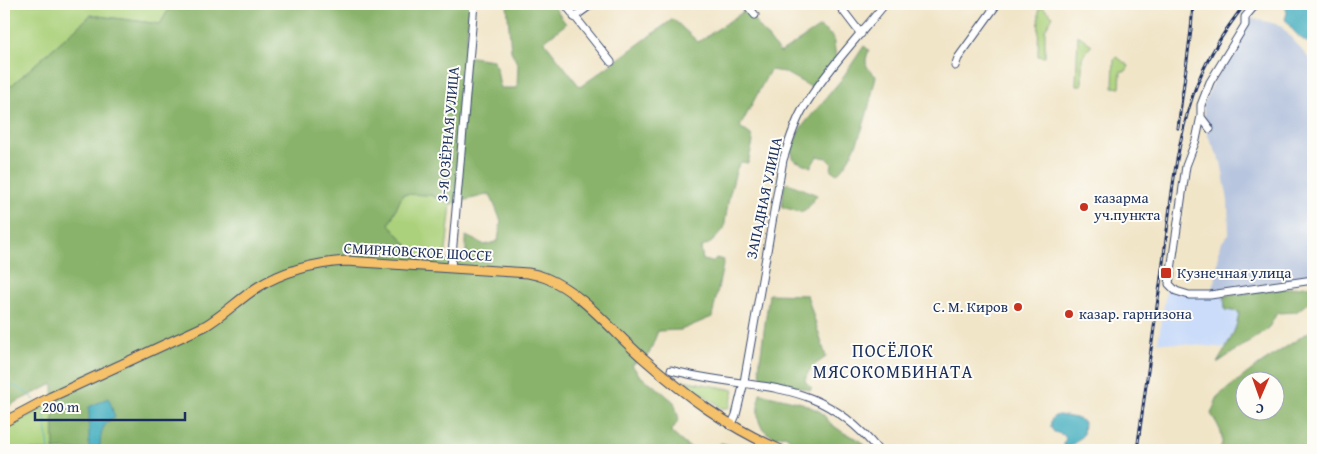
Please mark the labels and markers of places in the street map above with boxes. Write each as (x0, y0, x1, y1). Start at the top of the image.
place label: казарма уч.пункта (1093, 187, 1161, 225)
marker: казарма уч.пункта (1078, 201, 1090, 213)
place label: Кузнечная улица (1177, 262, 1292, 283)
marker: Кузнечная улица (1159, 266, 1173, 280)
place label: С. М. Киров (933, 296, 1008, 317)
marker: С. М. Киров (1012, 301, 1024, 313)
place label: казар. гарнизона (1079, 303, 1193, 324)
marker: казар. гарнизона (1063, 308, 1075, 320)

